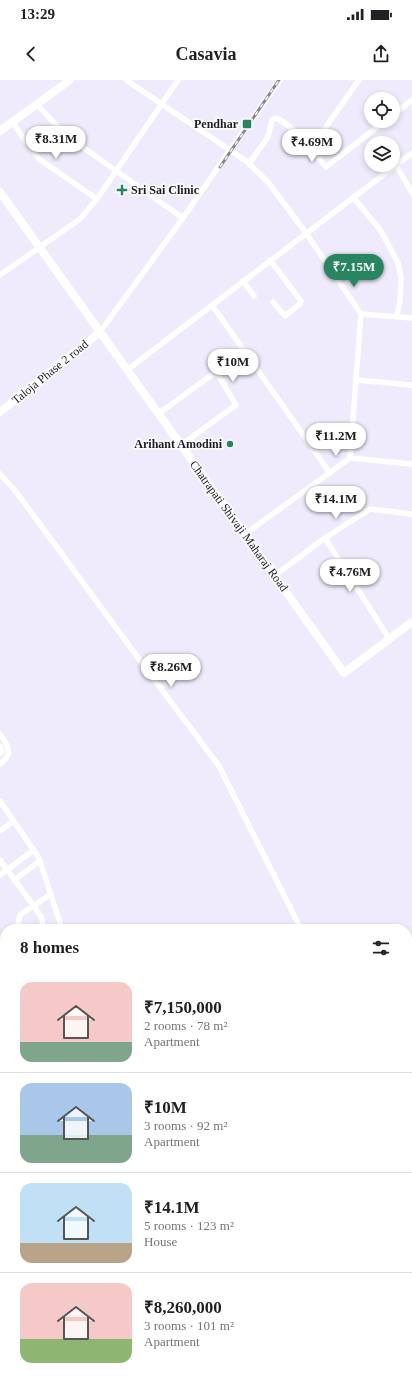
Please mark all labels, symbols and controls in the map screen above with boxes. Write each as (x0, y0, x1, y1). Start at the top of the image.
text: 13:29 (20, 6, 55, 22)
icon: back (20, 43, 42, 65)
icon: share (370, 43, 392, 65)
text: Casavia (175, 44, 237, 64)
map controls (364, 92, 400, 172)
button: locate (364, 92, 400, 128)
place label: Pendhar (194, 117, 239, 131)
marker: Pendhar (241, 118, 253, 130)
pin: ₹8.31M (23, 126, 89, 160)
pin: ₹4.69M (279, 129, 345, 163)
text: ₹8.31M (35, 131, 77, 146)
text: ₹4.69M (291, 134, 333, 149)
button: layers (364, 136, 400, 172)
place label: Sri Sai Clinic (131, 183, 200, 197)
marker: Sri Sai Clinic (116, 184, 128, 196)
pin: ₹7.15M (321, 254, 387, 288)
text: ₹7.15M (333, 259, 375, 274)
street label: Taloja Phase 2 road (9, 337, 91, 407)
pin: ₹10M (209, 349, 257, 383)
text: ₹10M (217, 354, 249, 369)
pin: ₹11.2M (303, 423, 369, 457)
text: ₹11.2M (315, 428, 357, 443)
place label: Arihant Amodini (134, 437, 223, 451)
marker: Arihant Amodini (225, 439, 235, 449)
street label: Chatrapati Shivaji Maharaj Road (187, 458, 291, 594)
pin: ₹14.1M (303, 486, 369, 520)
text: ₹14.1M (315, 491, 357, 506)
pin: ₹4.76M (317, 559, 383, 593)
text: ₹4.76M (329, 564, 371, 579)
pin: ₹8.26M (138, 654, 204, 688)
text: ₹8.26M (150, 659, 192, 674)
icon: filters (370, 937, 392, 959)
text: 8 homes (20, 938, 79, 957)
icon: home (52, 998, 100, 1046)
text: ₹7,150,000 (144, 998, 222, 1017)
text: 2 rooms · 78 m² (144, 1018, 227, 1033)
text: Apartment (144, 1034, 200, 1049)
text: ₹10M (144, 1098, 187, 1117)
icon: home (52, 1099, 100, 1147)
text: 3 rooms · 92 m² (144, 1118, 227, 1133)
text: Apartment (144, 1134, 200, 1149)
text: ₹14.1M (144, 1198, 200, 1217)
icon: home (52, 1199, 100, 1247)
text: 5 rooms · 123 m² (144, 1218, 234, 1233)
text: House (144, 1234, 177, 1249)
text: ₹8,260,000 (144, 1298, 222, 1317)
icon: home (52, 1299, 100, 1347)
text: 3 rooms · 101 m² (144, 1318, 234, 1333)
text: Apartment (144, 1334, 200, 1349)

